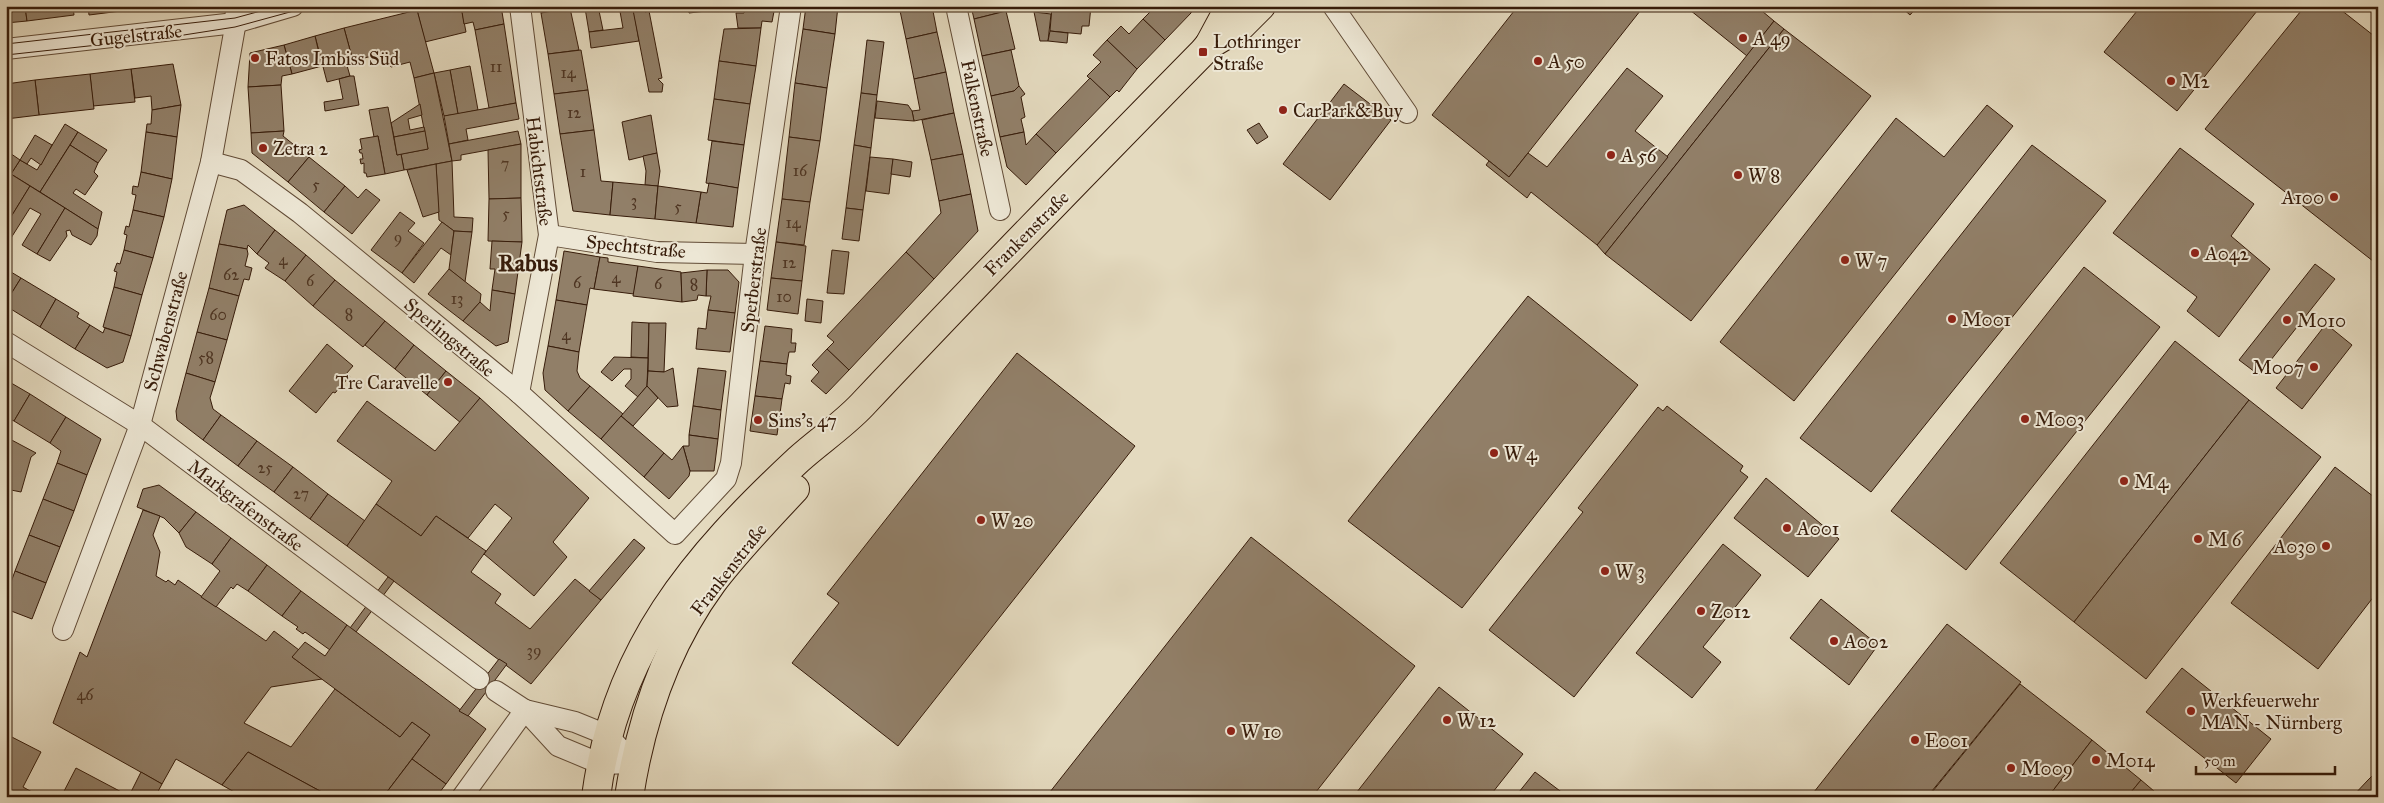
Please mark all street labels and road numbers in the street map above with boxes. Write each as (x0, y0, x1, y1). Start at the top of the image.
street label: Gugelstraße (89, 19, 183, 53)
street label: Falkenstraße (956, 58, 999, 159)
street label: Habichtstraße (521, 115, 558, 227)
street label: Frankenstraße (979, 186, 1074, 281)
street label: Sperberstraße (736, 226, 771, 334)
street label: Spechtstraße (585, 230, 687, 263)
street label: Schwabenstraße (138, 268, 193, 394)
street label: Sperlingstraße (399, 293, 500, 383)
street label: Markgrafenstraße (183, 455, 308, 557)
street label: Frankenstraße (685, 519, 772, 620)

